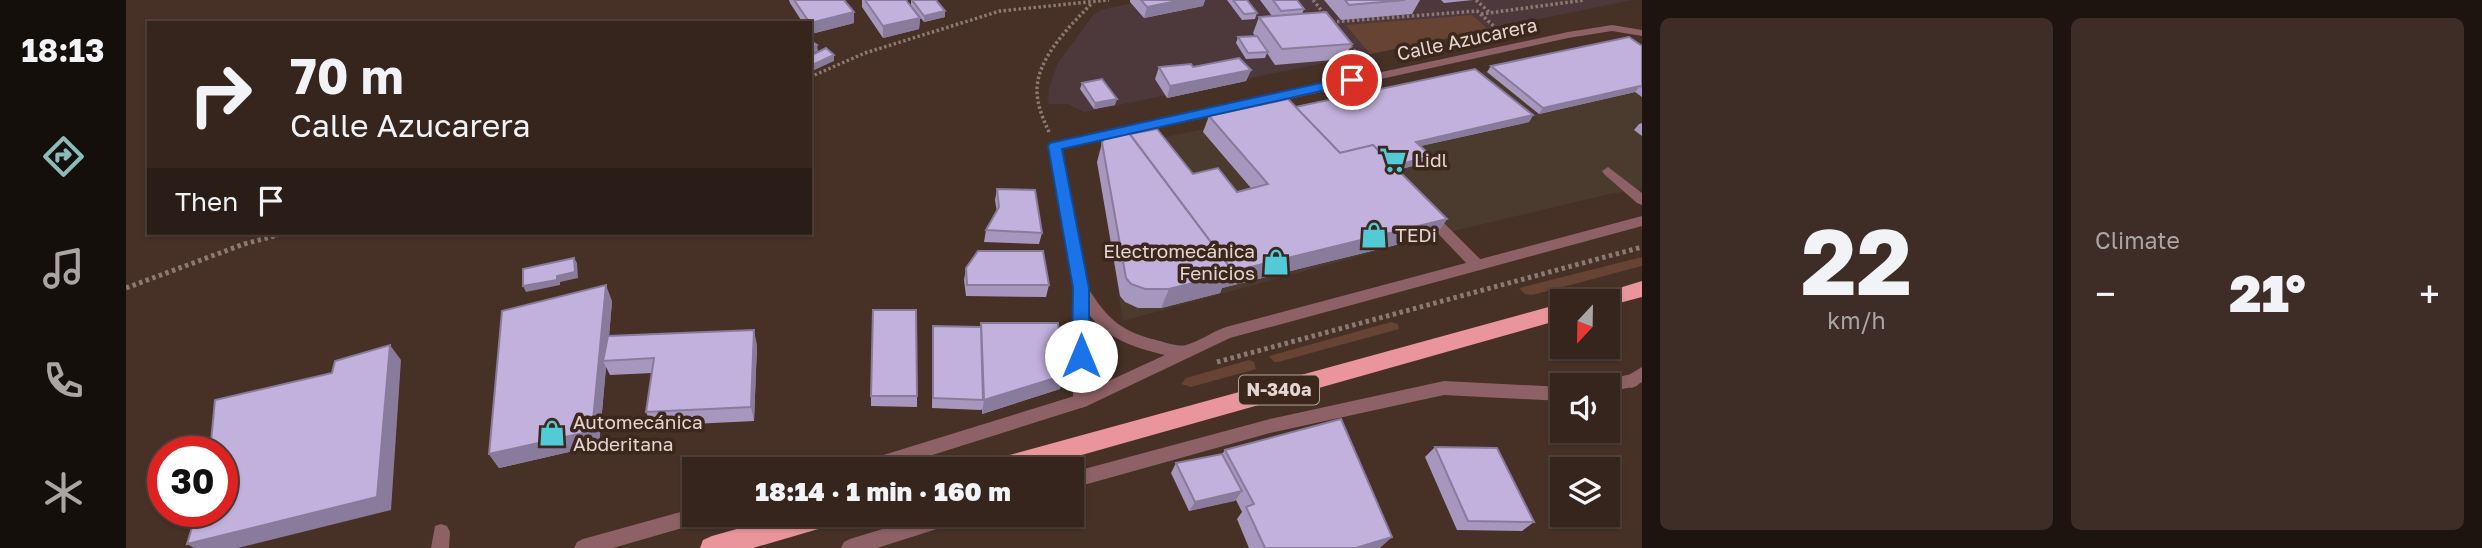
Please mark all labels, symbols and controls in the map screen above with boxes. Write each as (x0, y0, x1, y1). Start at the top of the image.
street label: Calle Azucarera (1395, 12, 1539, 65)
text: 18:13 (21, 31, 105, 69)
text: 70 m (290, 46, 404, 105)
icon: right (175, 49, 266, 140)
pin (1322, 50, 1382, 110)
icon: arrive (1333, 61, 1371, 99)
text: Calle Azucarera (290, 106, 530, 144)
icon: directions (39, 132, 88, 181)
supermarket icon: Lidl (1378, 145, 1408, 175)
place label: Lidl (1414, 148, 1448, 171)
icon: arrive (252, 182, 290, 220)
text: Then (175, 186, 238, 217)
text: 22 (1801, 206, 1912, 315)
shop icon: TEDi (1359, 220, 1389, 250)
place label: TEDi (1395, 223, 1437, 246)
text: Climate (2095, 226, 2180, 254)
place label: Electromecánica Fenicios (1103, 239, 1255, 284)
icon: music (39, 244, 88, 293)
shop icon: Electromecánica Fenicios (1261, 247, 1291, 277)
text: 21° (2229, 261, 2306, 323)
text: − (2095, 271, 2116, 316)
text: + (2419, 271, 2440, 316)
north arrow (1550, 289, 1620, 359)
map controls (1550, 289, 1620, 527)
text: km/h (1827, 306, 1886, 334)
position arrow (1044, 319, 1118, 393)
icon: phone (39, 356, 88, 405)
button: sound (1550, 373, 1620, 443)
road number: N-340a (1239, 376, 1319, 404)
place label: Automecánica Abderitana (573, 410, 703, 455)
shop icon: Automecánica Abderitana (537, 418, 567, 448)
speed limit sign: 30 (147, 436, 238, 527)
button: layers (1550, 457, 1620, 527)
icon: climate (39, 468, 88, 517)
text: 18:14 · 1 min · 160 m (755, 476, 1011, 507)

